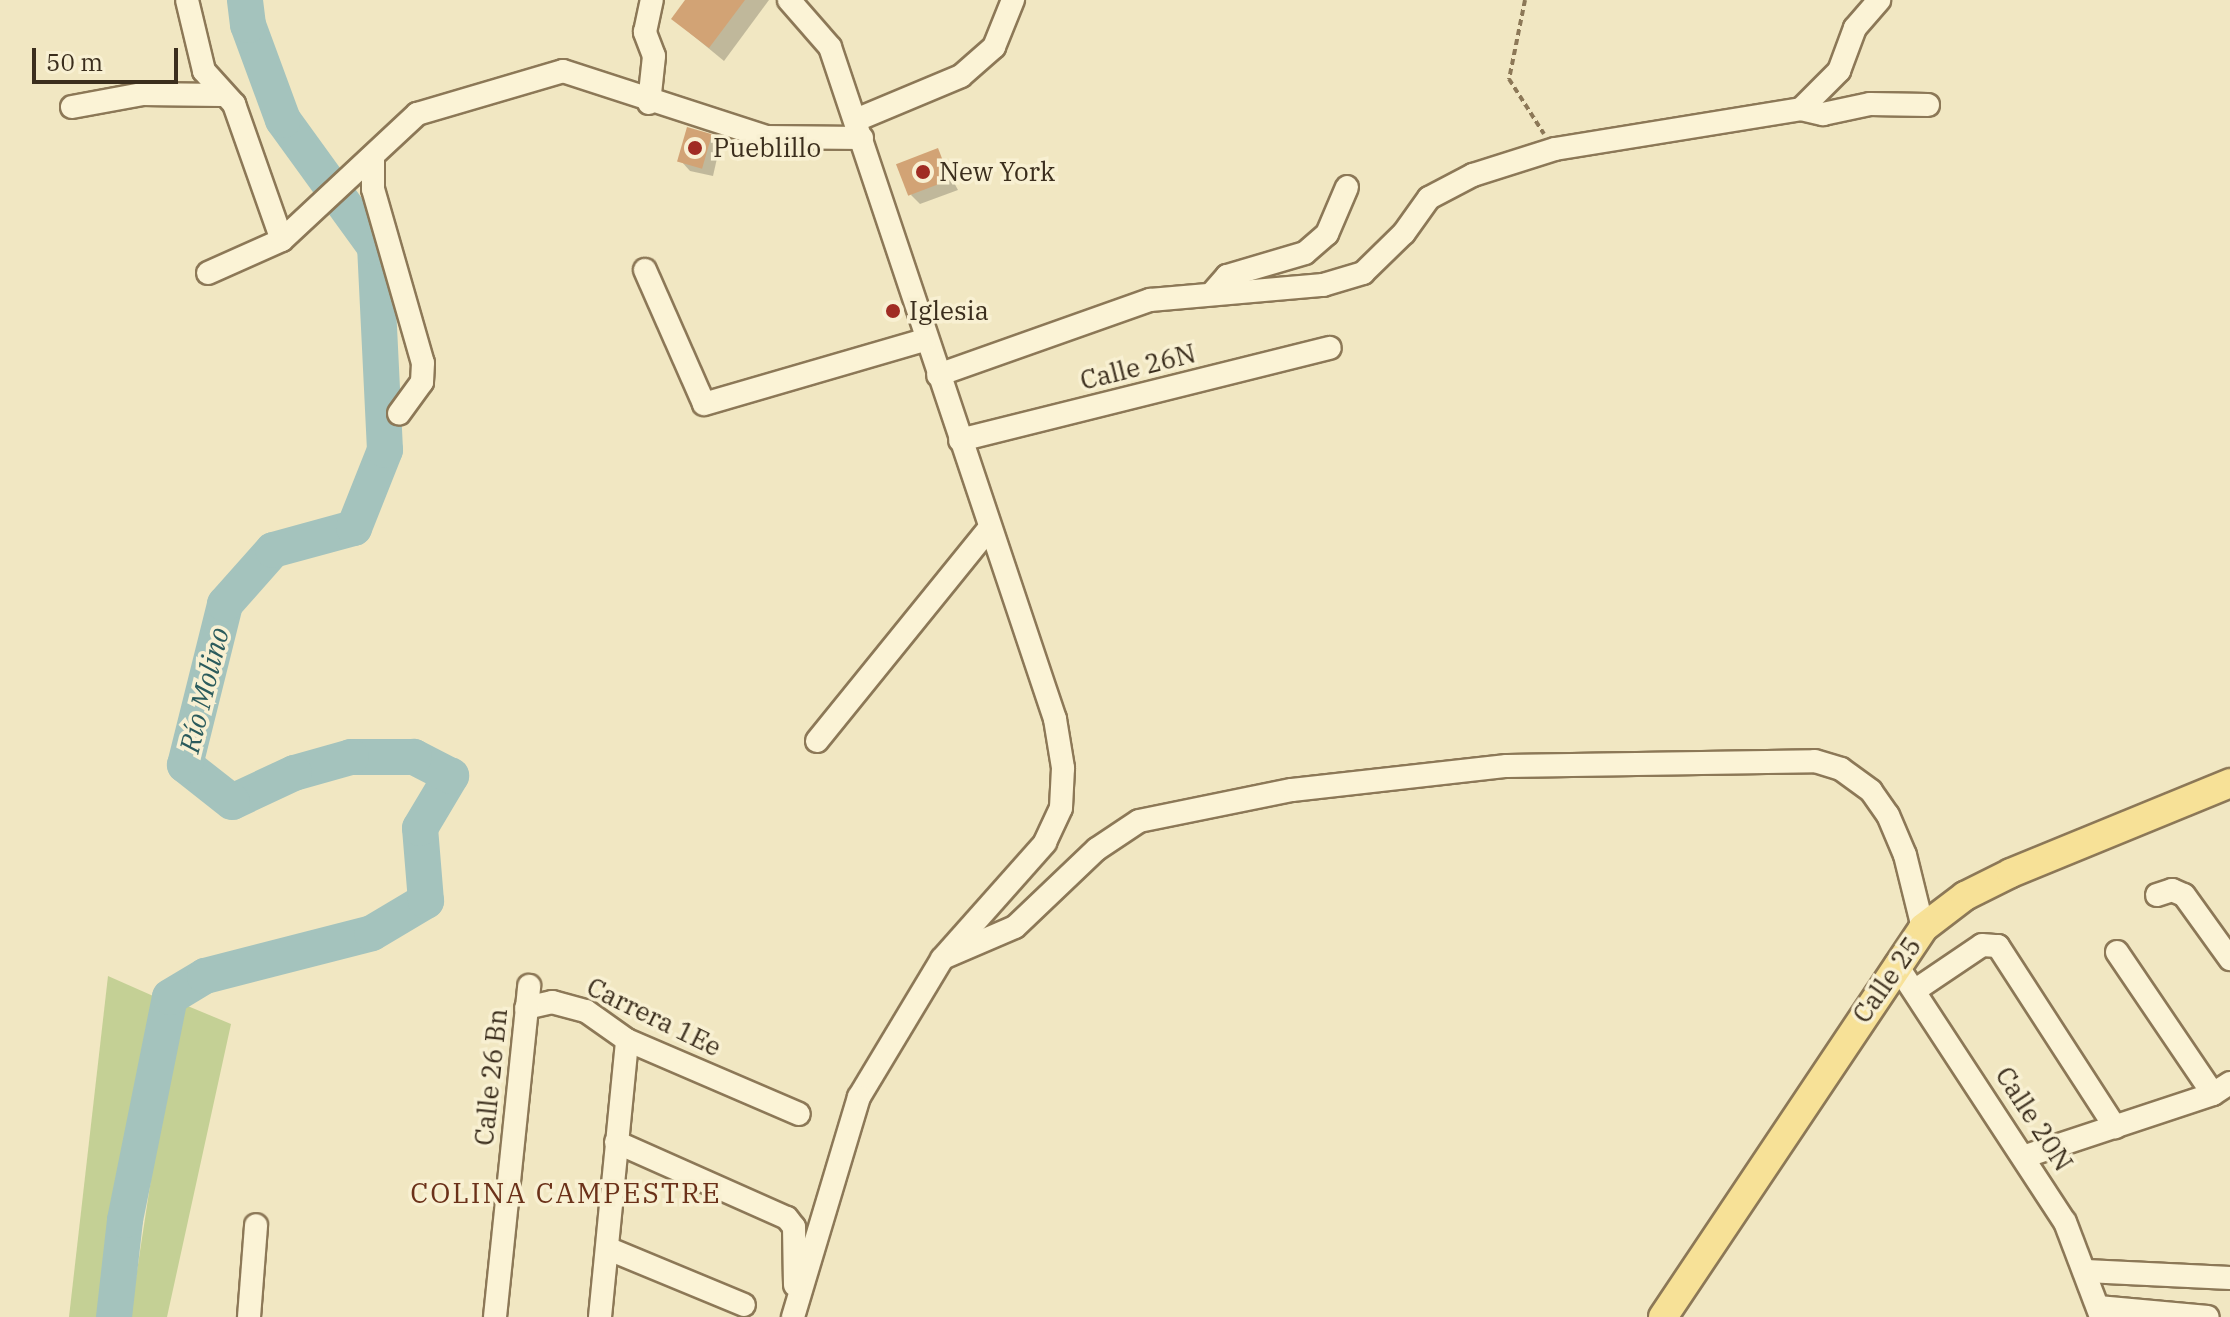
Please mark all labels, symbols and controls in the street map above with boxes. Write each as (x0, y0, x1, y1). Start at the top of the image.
scale bar (36, 32, 182, 82)
text: 50 m (46, 46, 103, 78)
place label: Pueblillo (713, 132, 821, 164)
marker: Pueblillo (684, 137, 706, 159)
place label: New York (939, 156, 1055, 188)
marker: New York (914, 163, 932, 181)
place label: Iglesia (909, 295, 989, 327)
marker: Iglesia (884, 302, 902, 320)
street label: Calle 26N (1077, 338, 1199, 396)
water label: Río Molino (172, 624, 236, 756)
street label: Calle 25 (1846, 931, 1928, 1029)
street label: Carrera 1Ee (582, 971, 726, 1063)
street label: Calle 26 Bn (468, 1007, 514, 1147)
street label: Calle 20N (1989, 1061, 2079, 1177)
district label: COLINA CAMPESTRE (410, 1176, 722, 1210)

